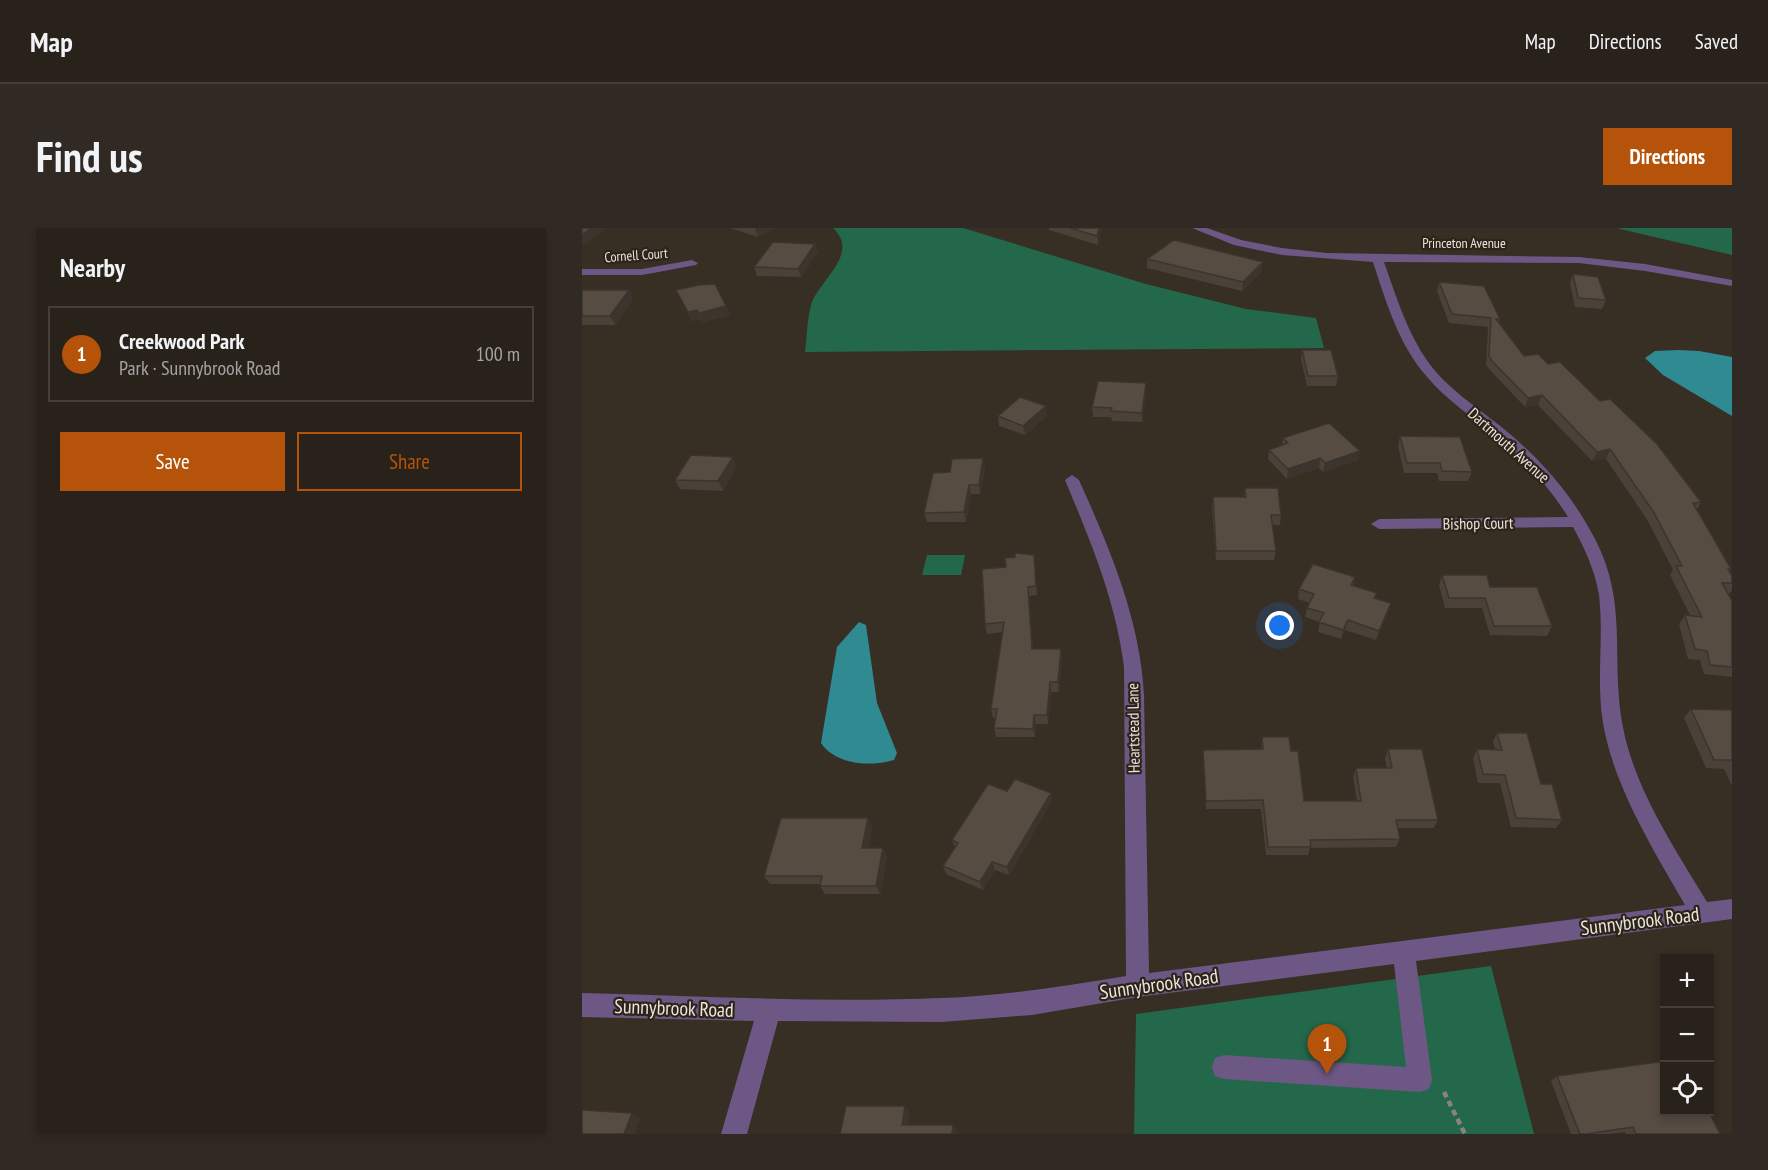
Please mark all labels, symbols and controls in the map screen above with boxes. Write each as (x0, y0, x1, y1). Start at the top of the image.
text: Map (30, 23, 73, 60)
text: Map (1525, 28, 1556, 55)
text: Directions (1589, 28, 1662, 55)
text: Saved (1695, 28, 1738, 55)
button: Directions (1603, 128, 1732, 185)
text: Find us (36, 129, 143, 184)
street label: Princeton Avenue (1422, 234, 1506, 252)
street label: Cornell Court (604, 244, 668, 266)
text: Nearby (60, 251, 125, 284)
text: Creekwood Park (119, 327, 245, 355)
text: 1 (77, 341, 86, 367)
text: 100 m (476, 341, 520, 367)
text: Park · Sunnybrook Road (119, 355, 280, 381)
street label: Dartmouth Avenue (1464, 403, 1554, 487)
button: Save (60, 432, 285, 491)
button: Share (297, 432, 522, 491)
street label: Bishop Court (1443, 512, 1514, 534)
your location (1265, 611, 1294, 640)
street label: Heartstead Lane (1122, 683, 1144, 773)
street label: Sunnybrook Road (1579, 901, 1701, 941)
map controls (1660, 954, 1714, 1116)
button: + (1660, 954, 1714, 1008)
street label: Sunnybrook Road (1098, 963, 1220, 1005)
street label: Sunnybrook Road (614, 993, 734, 1023)
button: − (1660, 1008, 1714, 1062)
pin: 1 (1308, 1024, 1346, 1074)
button: locate (1660, 1062, 1714, 1116)

